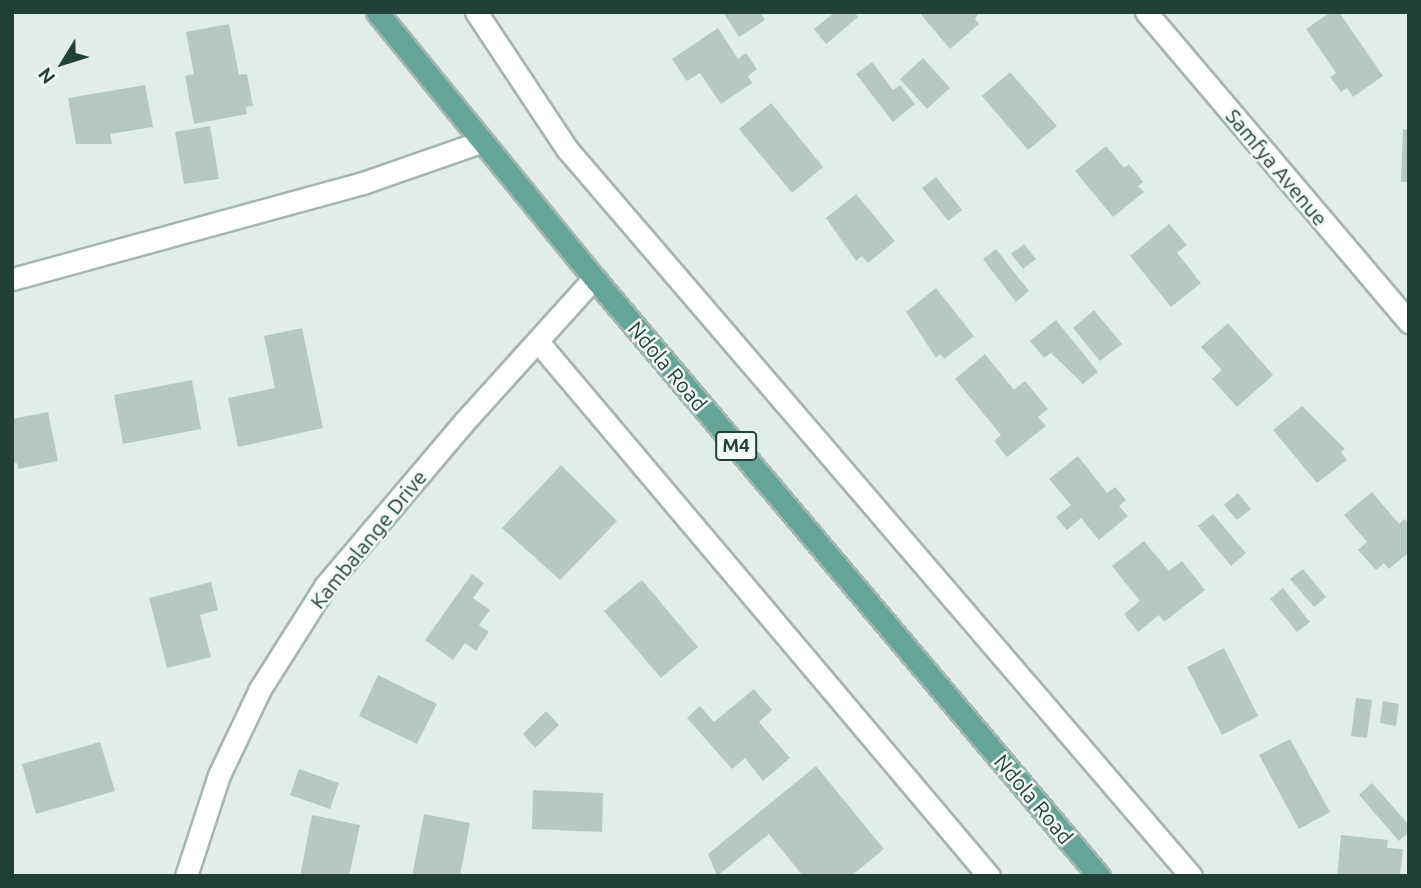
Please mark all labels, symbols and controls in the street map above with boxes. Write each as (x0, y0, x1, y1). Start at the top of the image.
north arrow (28, 28, 98, 98)
text: N (33, 64, 59, 88)
street label: Samfya Avenue (1221, 103, 1333, 231)
street label: Ndola Road (623, 316, 713, 416)
road number: M4 (715, 430, 757, 462)
street label: Kambalange Drive (304, 465, 432, 613)
street label: Ndola Road (989, 749, 1079, 849)

